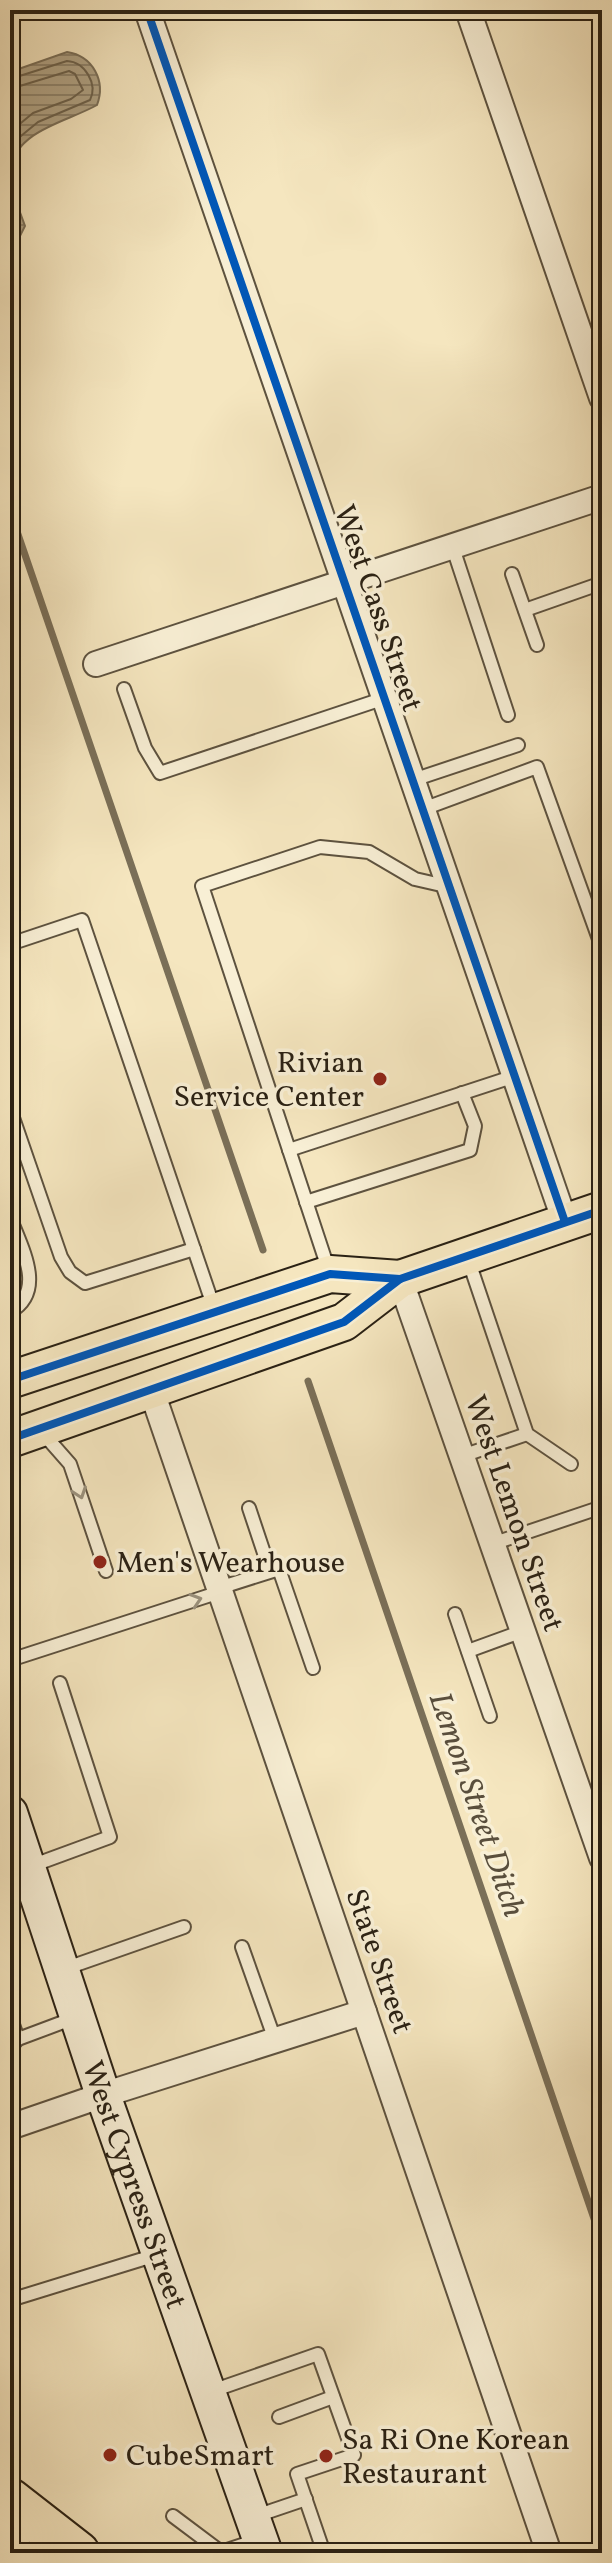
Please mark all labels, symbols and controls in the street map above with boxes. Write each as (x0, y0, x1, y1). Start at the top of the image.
street label: West Cass Street (322, 500, 432, 718)
place label: Rivian Service Center (173, 1043, 364, 1119)
marker: Rivian Service Center (371, 1070, 389, 1088)
street label: West Lemon Street (453, 1390, 573, 1637)
one-way arrow (70, 1486, 86, 1500)
place label: Men's Wearhouse (116, 1543, 345, 1585)
marker: Men's Wearhouse (91, 1553, 109, 1571)
one-way arrow (188, 1593, 202, 1609)
water label: Lemon Street Ditch (416, 1687, 534, 1923)
street label: State Street (334, 1884, 422, 2040)
street label: West Cypress Street (70, 2056, 196, 2315)
place label: Sa Ri One Korean Restaurant (342, 2420, 570, 2496)
place label: CubeSmart (126, 2436, 274, 2478)
marker: CubeSmart (101, 2446, 119, 2464)
marker: Sa Ri One Korean Restaurant (317, 2447, 335, 2465)

